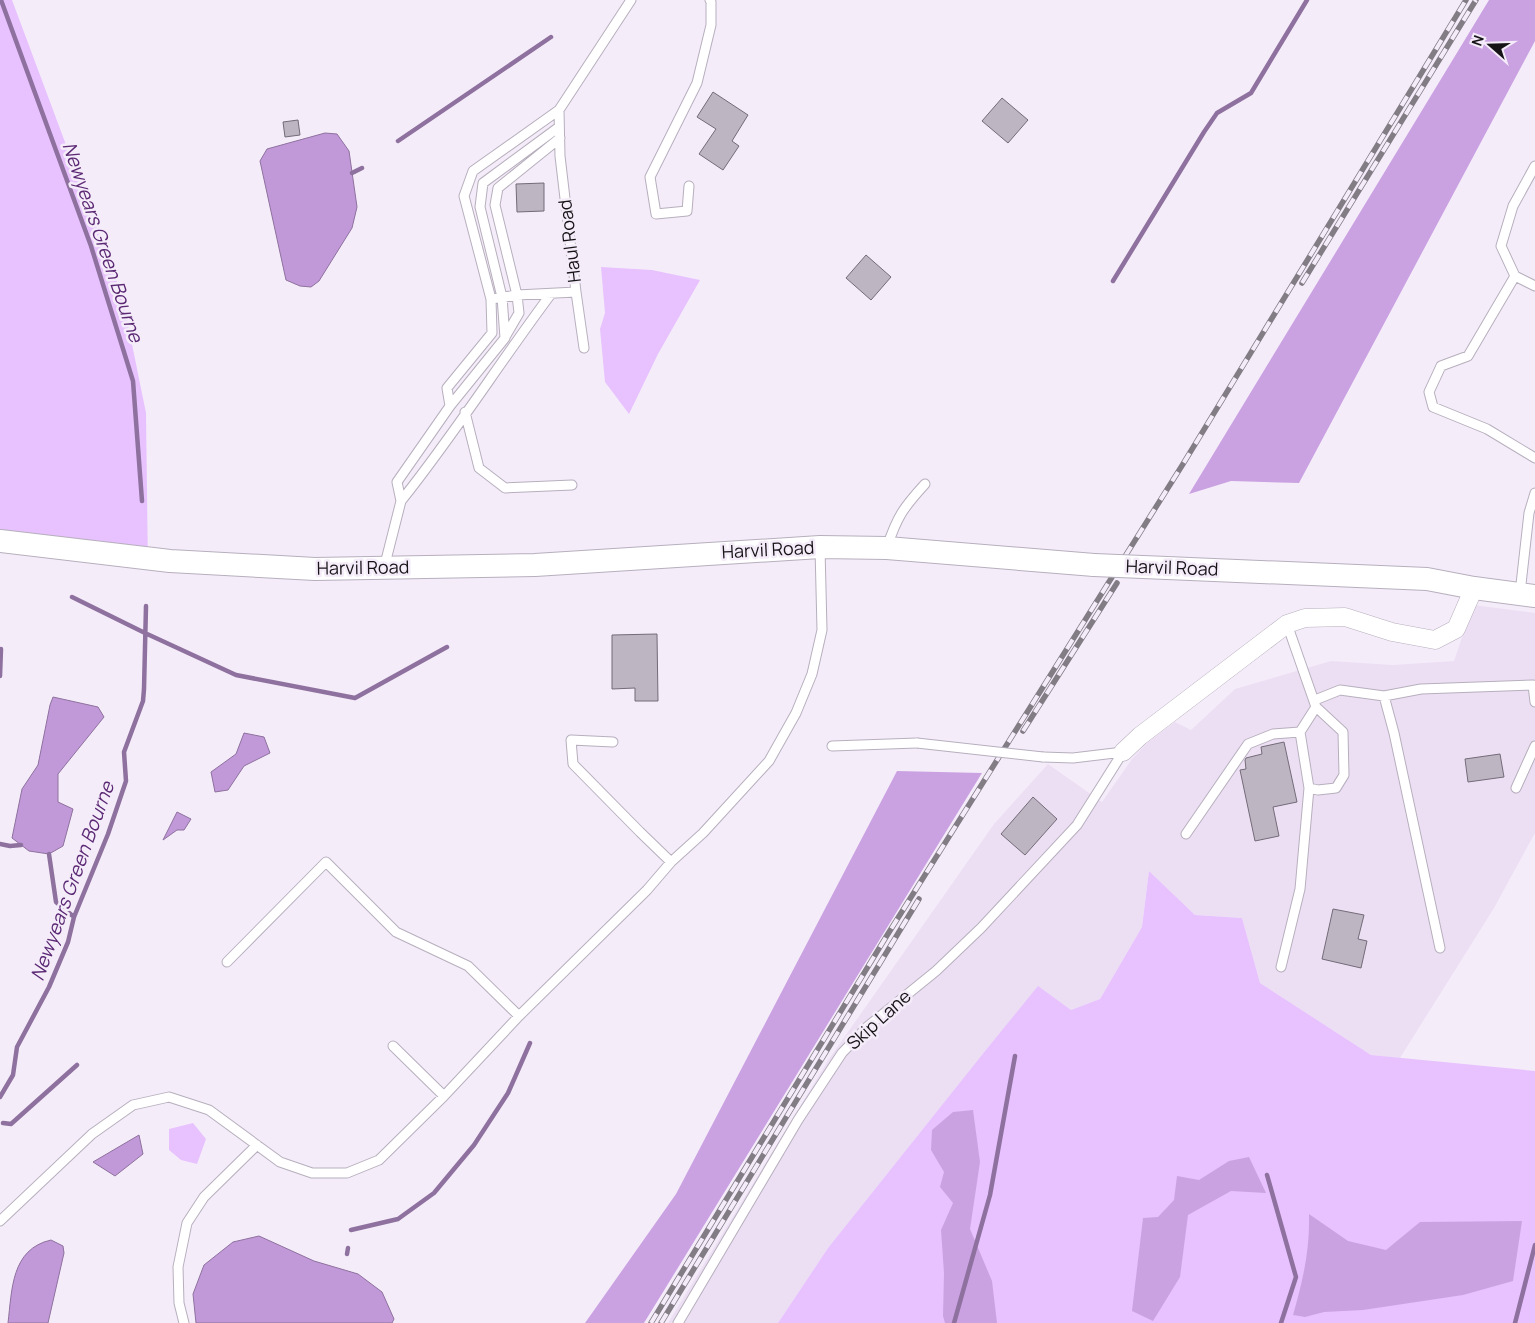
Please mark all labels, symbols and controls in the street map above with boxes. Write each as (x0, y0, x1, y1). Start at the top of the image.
north arrow (1465, 20, 1515, 70)
text: N (1467, 32, 1488, 48)
water label: Newyears Green Bourne (57, 138, 150, 347)
street label: Haul Road (552, 198, 586, 284)
street label: Harvil Road (721, 535, 815, 563)
street label: Harvil Road (1125, 553, 1219, 581)
street label: Harvil Road (316, 554, 409, 580)
water label: Newyears Green Bourne (24, 776, 121, 984)
street label: Skip Lane (841, 984, 916, 1055)

